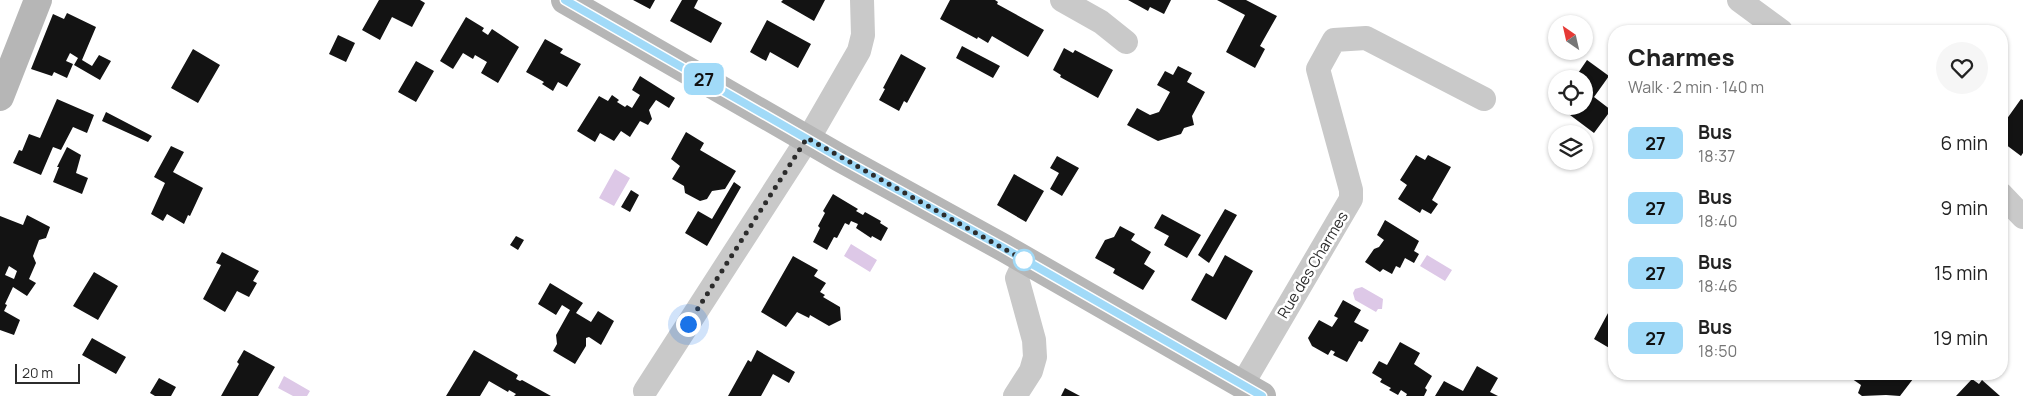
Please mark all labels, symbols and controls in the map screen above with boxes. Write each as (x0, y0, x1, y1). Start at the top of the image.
north arrow (1548, 15, 1592, 60)
map controls (1548, 15, 1593, 170)
text: Charmes (1628, 40, 1735, 73)
button: heart (1936, 42, 1988, 94)
line badge: 27 (682, 63, 726, 95)
text: 27 (694, 67, 714, 91)
button: locate (1548, 70, 1593, 115)
text: Walk · 2 min · 140 m (1628, 76, 1764, 98)
text: Bus (1698, 119, 1732, 145)
button: layers (1548, 125, 1593, 170)
text: 6 min (1941, 130, 1988, 156)
text: 27 (1645, 131, 1666, 155)
text: 18:37 (1698, 145, 1735, 167)
text: Bus (1698, 184, 1732, 210)
text: 9 min (1941, 195, 1988, 221)
text: 27 (1645, 196, 1666, 220)
street label: Rue des Charmes (1272, 207, 1353, 322)
text: 18:40 (1698, 210, 1738, 232)
unlabelled marker (1013, 249, 1035, 271)
text: Bus (1698, 249, 1732, 275)
text: 15 min (1934, 260, 1988, 286)
text: 27 (1645, 261, 1666, 285)
text: 18:46 (1698, 275, 1738, 297)
your location (676, 312, 701, 337)
text: Bus (1698, 314, 1732, 340)
text: 19 min (1933, 325, 1988, 351)
text: 27 (1645, 326, 1666, 350)
text: 18:50 (1698, 340, 1737, 362)
scale bar (15, 361, 80, 384)
text: 20 m (22, 363, 53, 382)

